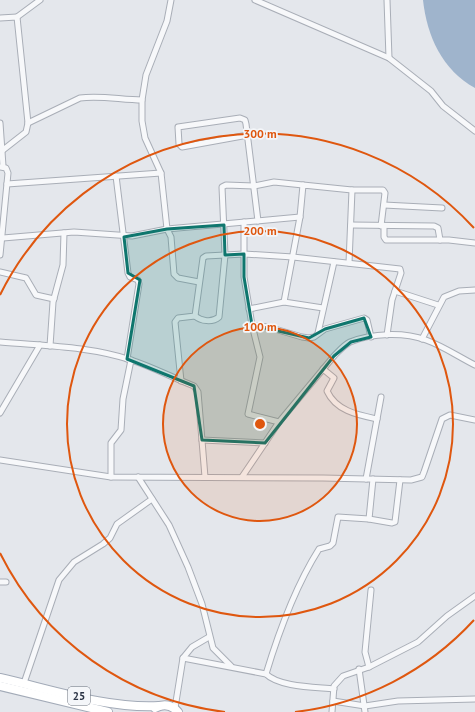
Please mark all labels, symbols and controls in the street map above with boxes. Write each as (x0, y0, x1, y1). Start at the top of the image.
text: 300 m (243, 126, 277, 141)
text: 200 m (243, 223, 277, 238)
text: 100 m (243, 319, 277, 334)
centre of rings (253, 417, 267, 431)
road number: 25 (68, 687, 90, 705)

